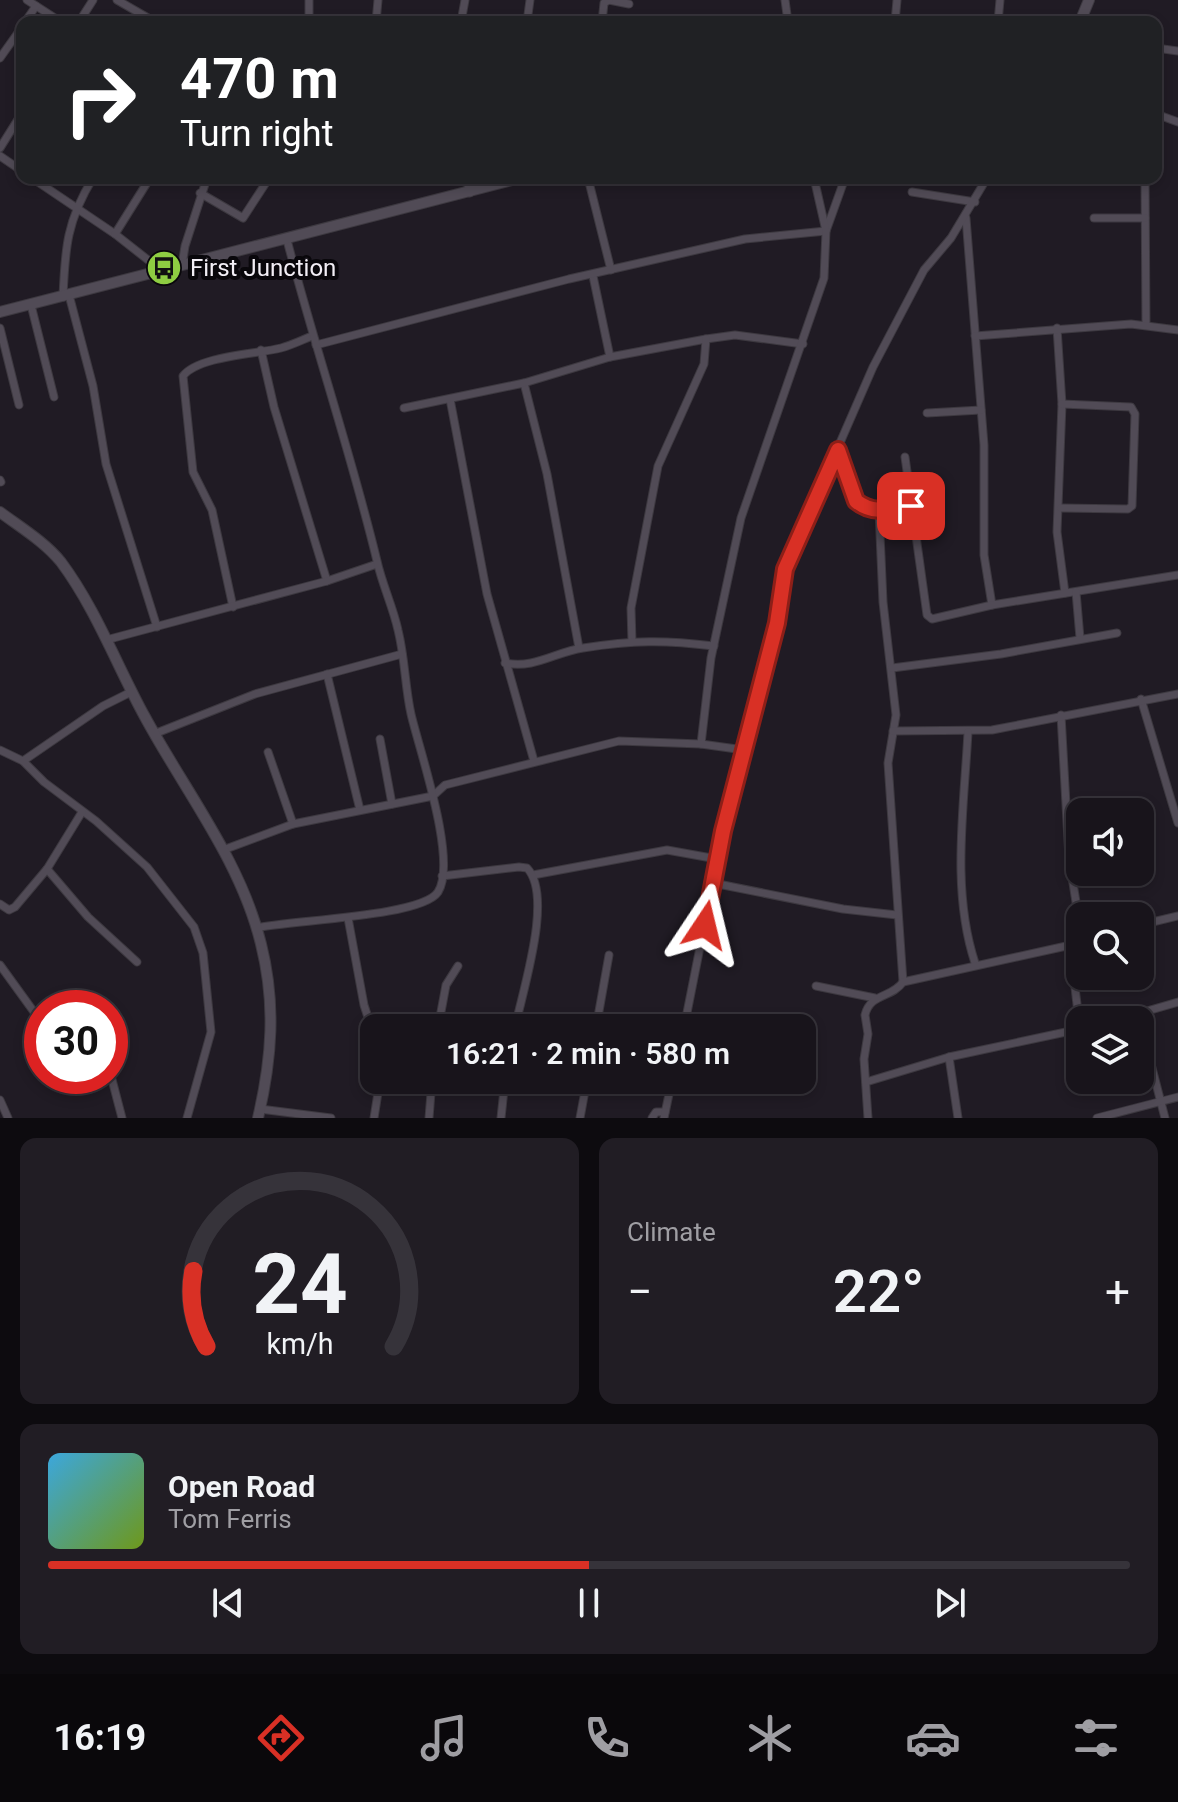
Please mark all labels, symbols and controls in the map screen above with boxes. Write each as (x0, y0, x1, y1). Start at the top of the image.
text: 470 m (180, 46, 339, 112)
icon: right (48, 48, 152, 152)
text: Turn right (180, 113, 333, 155)
bus stop icon: First Junction (145, 249, 183, 287)
place label: First Junction (190, 254, 336, 282)
pin (877, 472, 945, 540)
icon: arrive (889, 484, 933, 528)
map controls (1066, 798, 1154, 1094)
button: sound (1066, 798, 1154, 886)
position arrow (663, 883, 747, 967)
button: search (1066, 902, 1154, 990)
speed limit sign: 30 (24, 990, 128, 1094)
button: layers (1066, 1006, 1154, 1094)
text: 16:21 · 2 min · 580 m (446, 1036, 730, 1071)
text: Climate (627, 1217, 716, 1247)
text: 24 (252, 1236, 347, 1333)
text: 22° (833, 1256, 924, 1327)
text: − (627, 1266, 652, 1318)
text: + (1105, 1266, 1130, 1318)
text: km/h (266, 1327, 333, 1361)
text: Open Road (168, 1469, 315, 1504)
text: Tom Ferris (168, 1504, 292, 1534)
icon: previous (206, 1581, 250, 1625)
icon: pause (567, 1581, 611, 1625)
icon: next (928, 1581, 972, 1625)
icon: directions (253, 1710, 309, 1766)
icon: music (416, 1710, 472, 1766)
icon: phone (579, 1710, 635, 1766)
icon: climate (742, 1710, 798, 1766)
icon: car (905, 1710, 961, 1766)
icon: filters (1068, 1710, 1124, 1766)
text: 16:19 (54, 1717, 146, 1759)

